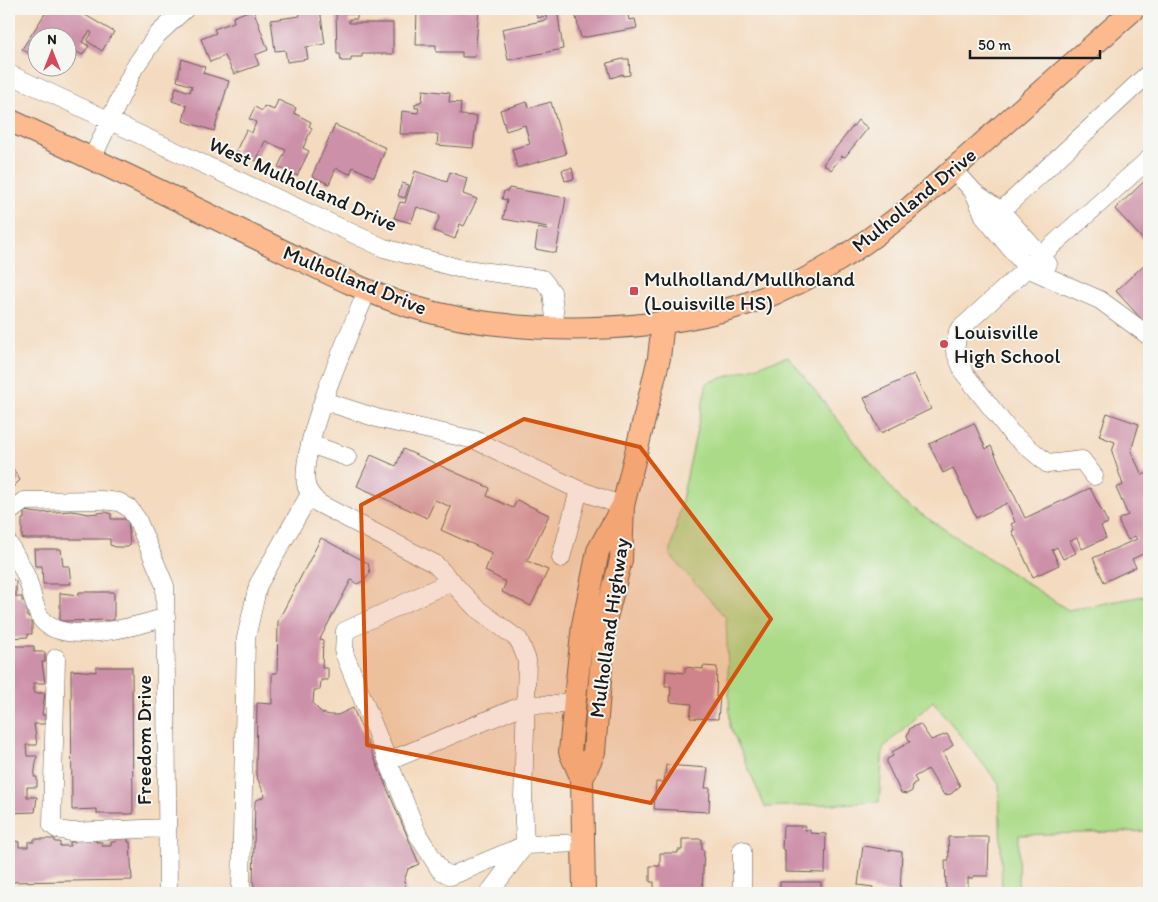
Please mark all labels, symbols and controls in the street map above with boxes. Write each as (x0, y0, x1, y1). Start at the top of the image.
north arrow (28, 28, 78, 78)
scale bar (970, 28, 1100, 60)
text: N (47, 31, 57, 48)
text: 50 m (978, 36, 1011, 54)
street label: West Mulholland Drive (205, 131, 401, 236)
street label: Mulholland Drive (846, 142, 981, 257)
street label: Mulholland Drive (280, 239, 431, 320)
place label: Mulholland/Mullholand (Louisville HS) (644, 266, 856, 315)
marker: Mulholland/Mullholand (Louisville HS) (628, 285, 640, 297)
place label: Louisville High School (954, 319, 1061, 368)
marker: Louisville High School (938, 338, 950, 350)
street label: Mulholland Highway (583, 536, 634, 720)
street label: Freedom Drive (131, 675, 156, 805)

